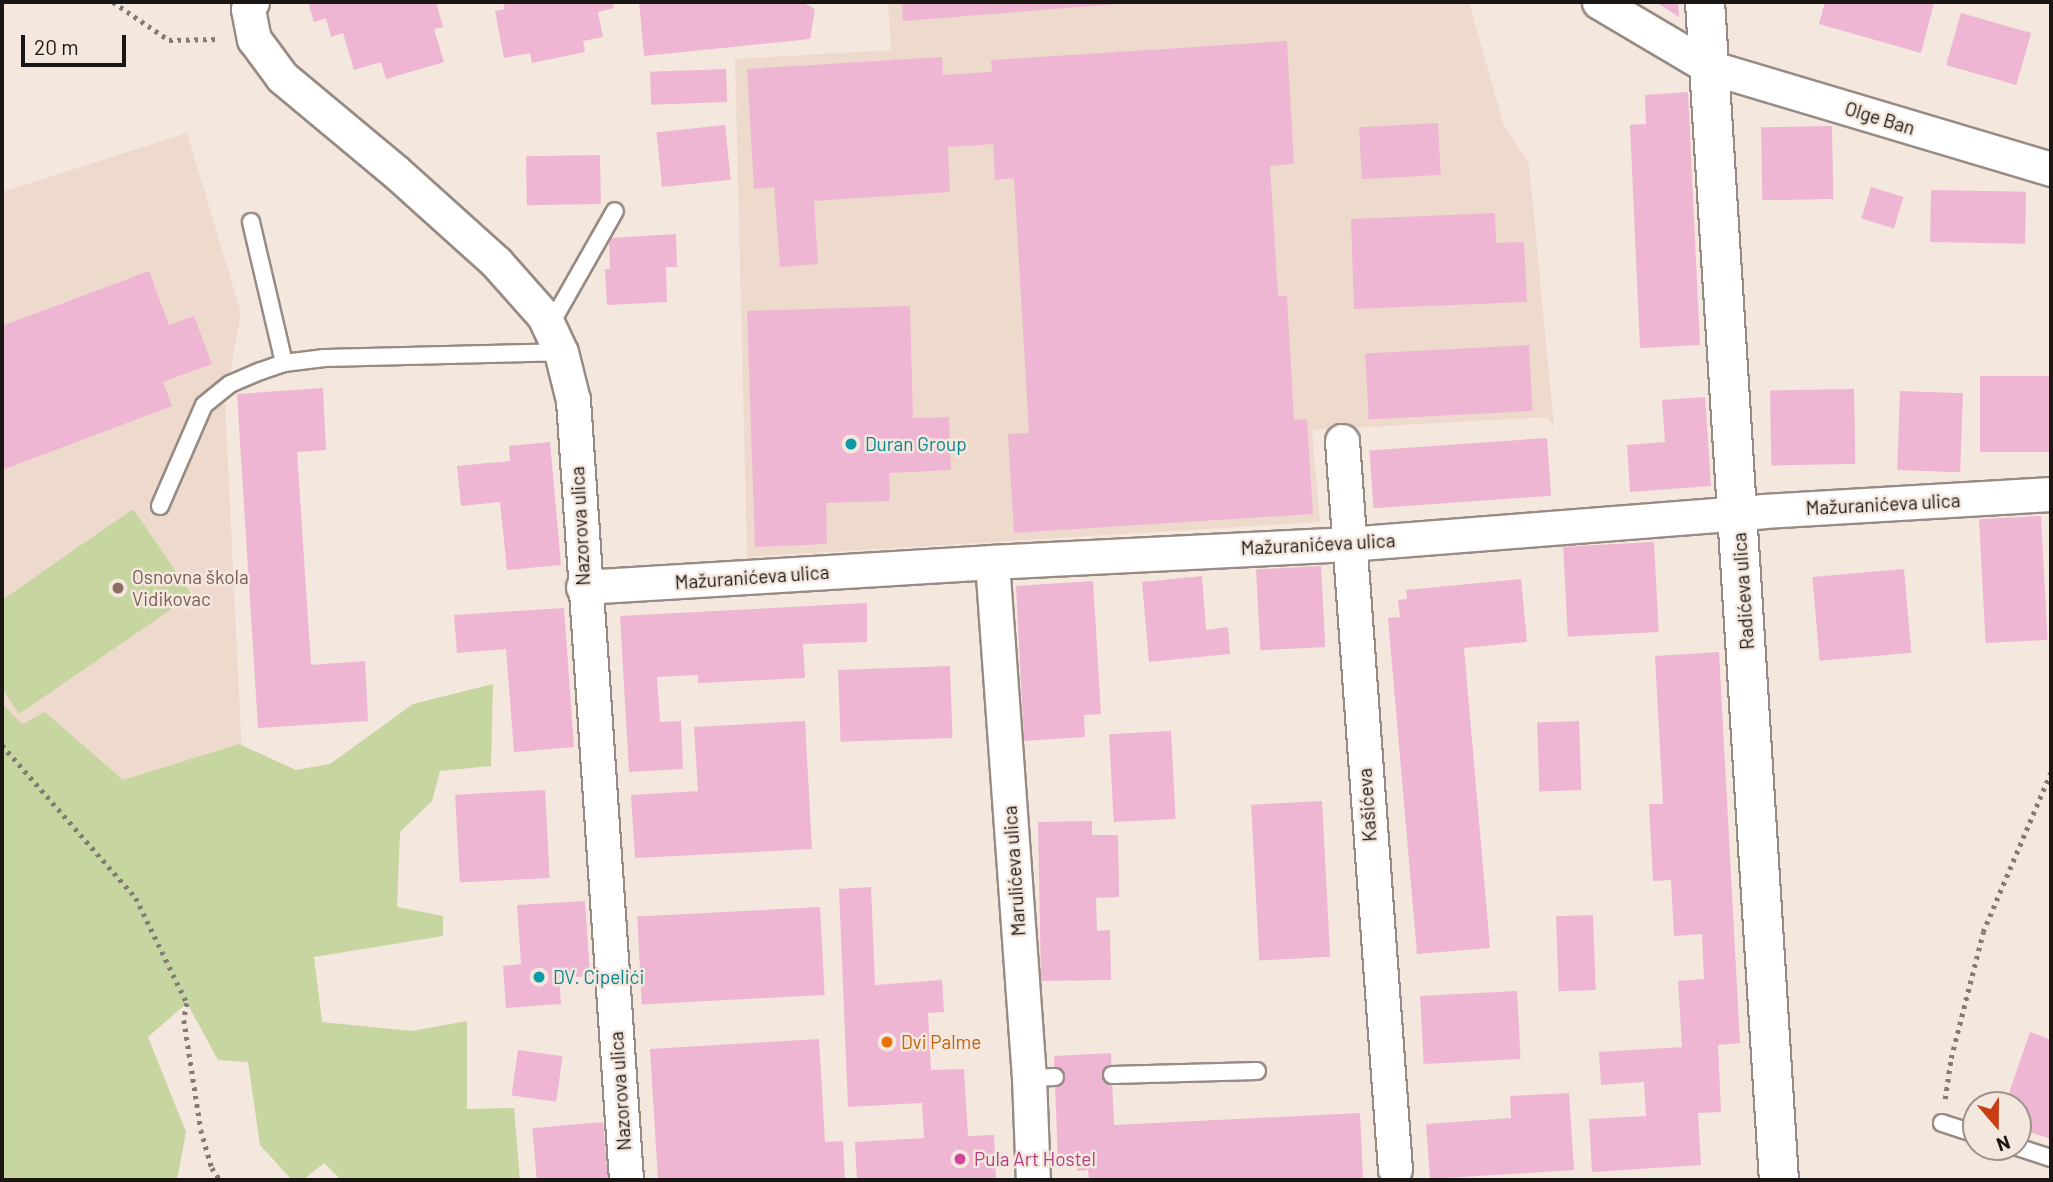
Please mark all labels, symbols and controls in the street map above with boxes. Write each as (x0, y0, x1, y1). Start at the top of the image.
scale bar (24, 21, 130, 65)
text: 20 m (34, 34, 79, 59)
street label: Olge Ban (1842, 97, 1918, 139)
place label: Duran Group (865, 433, 967, 455)
marker: Duran Group (843, 436, 859, 452)
street label: Nazorova ulica (565, 466, 595, 586)
street label: Mažuranićeva ulica (1805, 489, 1961, 519)
street label: Mažuranićeva ulica (1240, 529, 1396, 559)
street label: Radićeva ulica (1728, 532, 1758, 650)
street label: Mažuranićeva ulica (674, 560, 830, 594)
place label: Osnovna škola Vidikovac (132, 566, 249, 610)
marker: Osnovna škola Vidikovac (110, 580, 126, 596)
street label: Kašićeva (1353, 768, 1381, 842)
street label: Marulićeva ulica (998, 805, 1030, 937)
place label: DV. Cipelići (553, 966, 644, 988)
marker: DV. Cipelići (531, 969, 547, 985)
street label: Nazorova ulica (604, 1031, 636, 1151)
place label: Dvi Palme (901, 1031, 981, 1053)
marker: Dvi Palme (879, 1034, 895, 1050)
north arrow (1962, 1091, 2032, 1161)
text: N (1994, 1131, 2014, 1157)
place label: Pula Art Hostel (974, 1148, 1096, 1170)
marker: Pula Art Hostel (952, 1151, 968, 1167)

